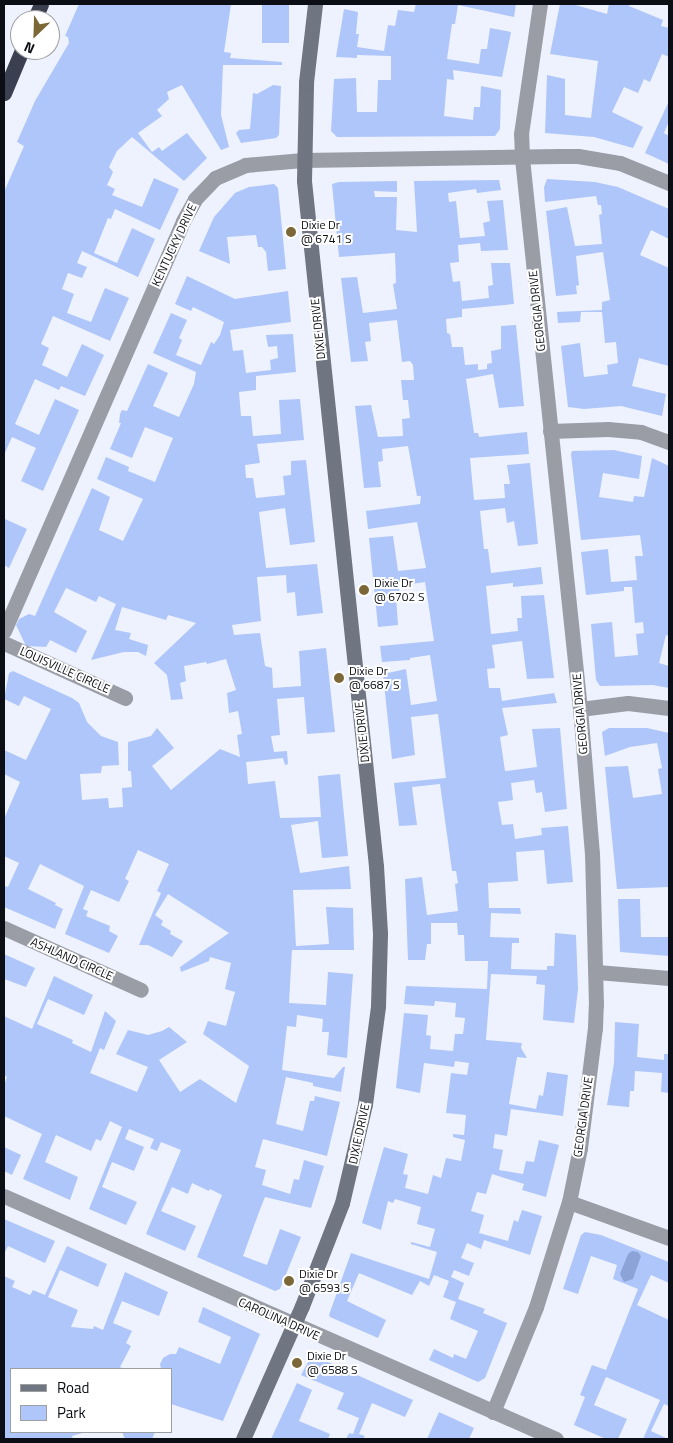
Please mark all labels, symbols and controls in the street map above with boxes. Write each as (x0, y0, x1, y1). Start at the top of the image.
north arrow (10, 10, 60, 60)
text: N (20, 37, 38, 60)
street label: KENTUCKY DRIVE (149, 201, 199, 289)
place label: Dixie Dr @ 6741 S (301, 218, 351, 246)
marker: Dixie Dr @ 6741 S (285, 226, 297, 238)
street label: GEORGIA DRIVE (526, 270, 548, 352)
street label: DIXIE DRIVE (308, 298, 328, 360)
place label: Dixie Dr @ 6702 S (374, 576, 424, 604)
marker: Dixie Dr @ 6702 S (358, 584, 370, 596)
street label: LOUISVILLE CIRCLE (18, 644, 112, 696)
place label: Dixie Dr @ 6687 S (349, 664, 399, 692)
marker: Dixie Dr @ 6687 S (333, 672, 345, 684)
street label: GEORGIA DRIVE (569, 673, 591, 755)
street label: DIXIE DRIVE (352, 701, 372, 763)
street label: ASHLAND CIRCLE (28, 934, 116, 984)
street label: GEORGIA DRIVE (570, 1076, 596, 1158)
street label: DIXIE DRIVE (346, 1103, 372, 1165)
place label: Dixie Dr @ 6593 S (299, 1267, 349, 1295)
marker: Dixie Dr @ 6593 S (283, 1275, 295, 1287)
street label: CAROLINA DRIVE (236, 1295, 322, 1343)
place label: Dixie Dr @ 6588 S (307, 1349, 357, 1377)
marker: Dixie Dr @ 6588 S (291, 1357, 303, 1369)
legend (10, 1368, 172, 1433)
text: Road (57, 1376, 89, 1399)
text: Park (57, 1401, 86, 1424)

